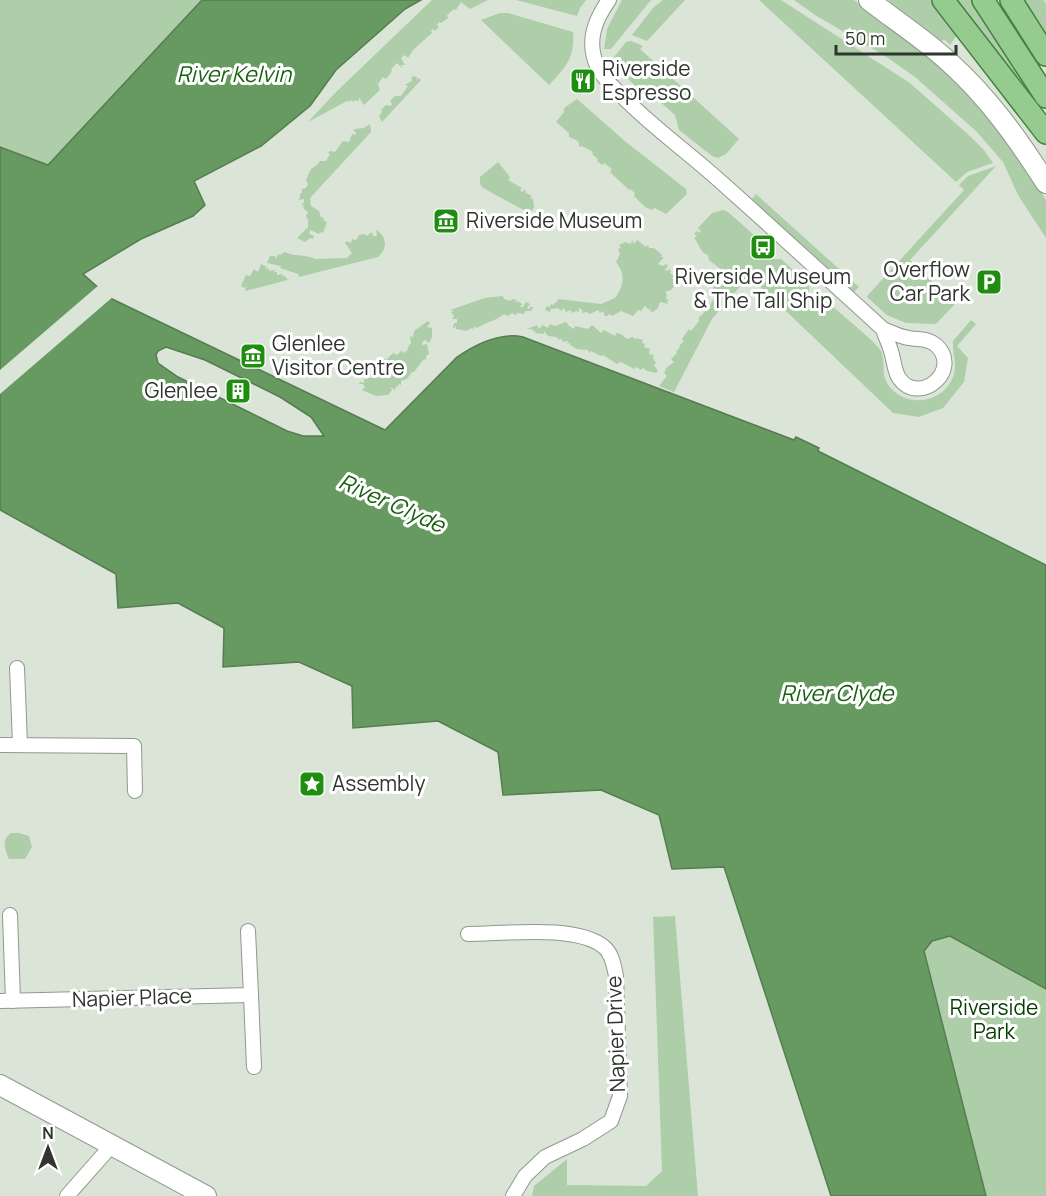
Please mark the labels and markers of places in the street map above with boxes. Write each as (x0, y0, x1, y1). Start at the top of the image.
place label: Riverside Espresso (602, 54, 692, 106)
restaurant icon: Riverside Espresso (568, 66, 598, 96)
museum icon: Riverside Museum (431, 206, 461, 236)
place label: Riverside Museum (466, 206, 642, 234)
bus stop icon: Riverside Museum & The Tall Ship (748, 232, 778, 262)
place label: Overflow Car Park (883, 255, 971, 307)
place label: Riverside Museum & The Tall Ship (675, 262, 851, 314)
parking icon: Overflow Car Park (974, 267, 1004, 297)
place label: Glenlee Visitor Centre (272, 329, 405, 381)
museum icon: Glenlee Visitor Centre (238, 341, 268, 371)
place label: Glenlee (144, 376, 218, 404)
building icon: Glenlee (223, 376, 253, 406)
place icon: Assembly (297, 769, 327, 799)
place label: Assembly (332, 769, 426, 797)

